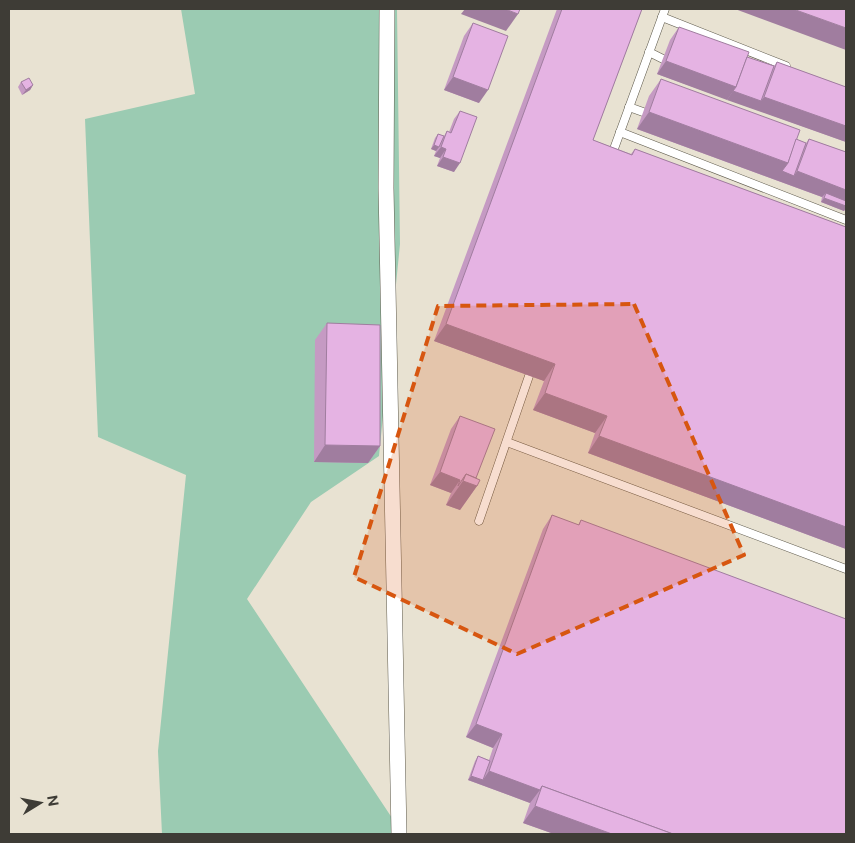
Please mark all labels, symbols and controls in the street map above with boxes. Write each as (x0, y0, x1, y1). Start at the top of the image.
north arrow (15, 778, 65, 828)
text: N (44, 794, 62, 808)

